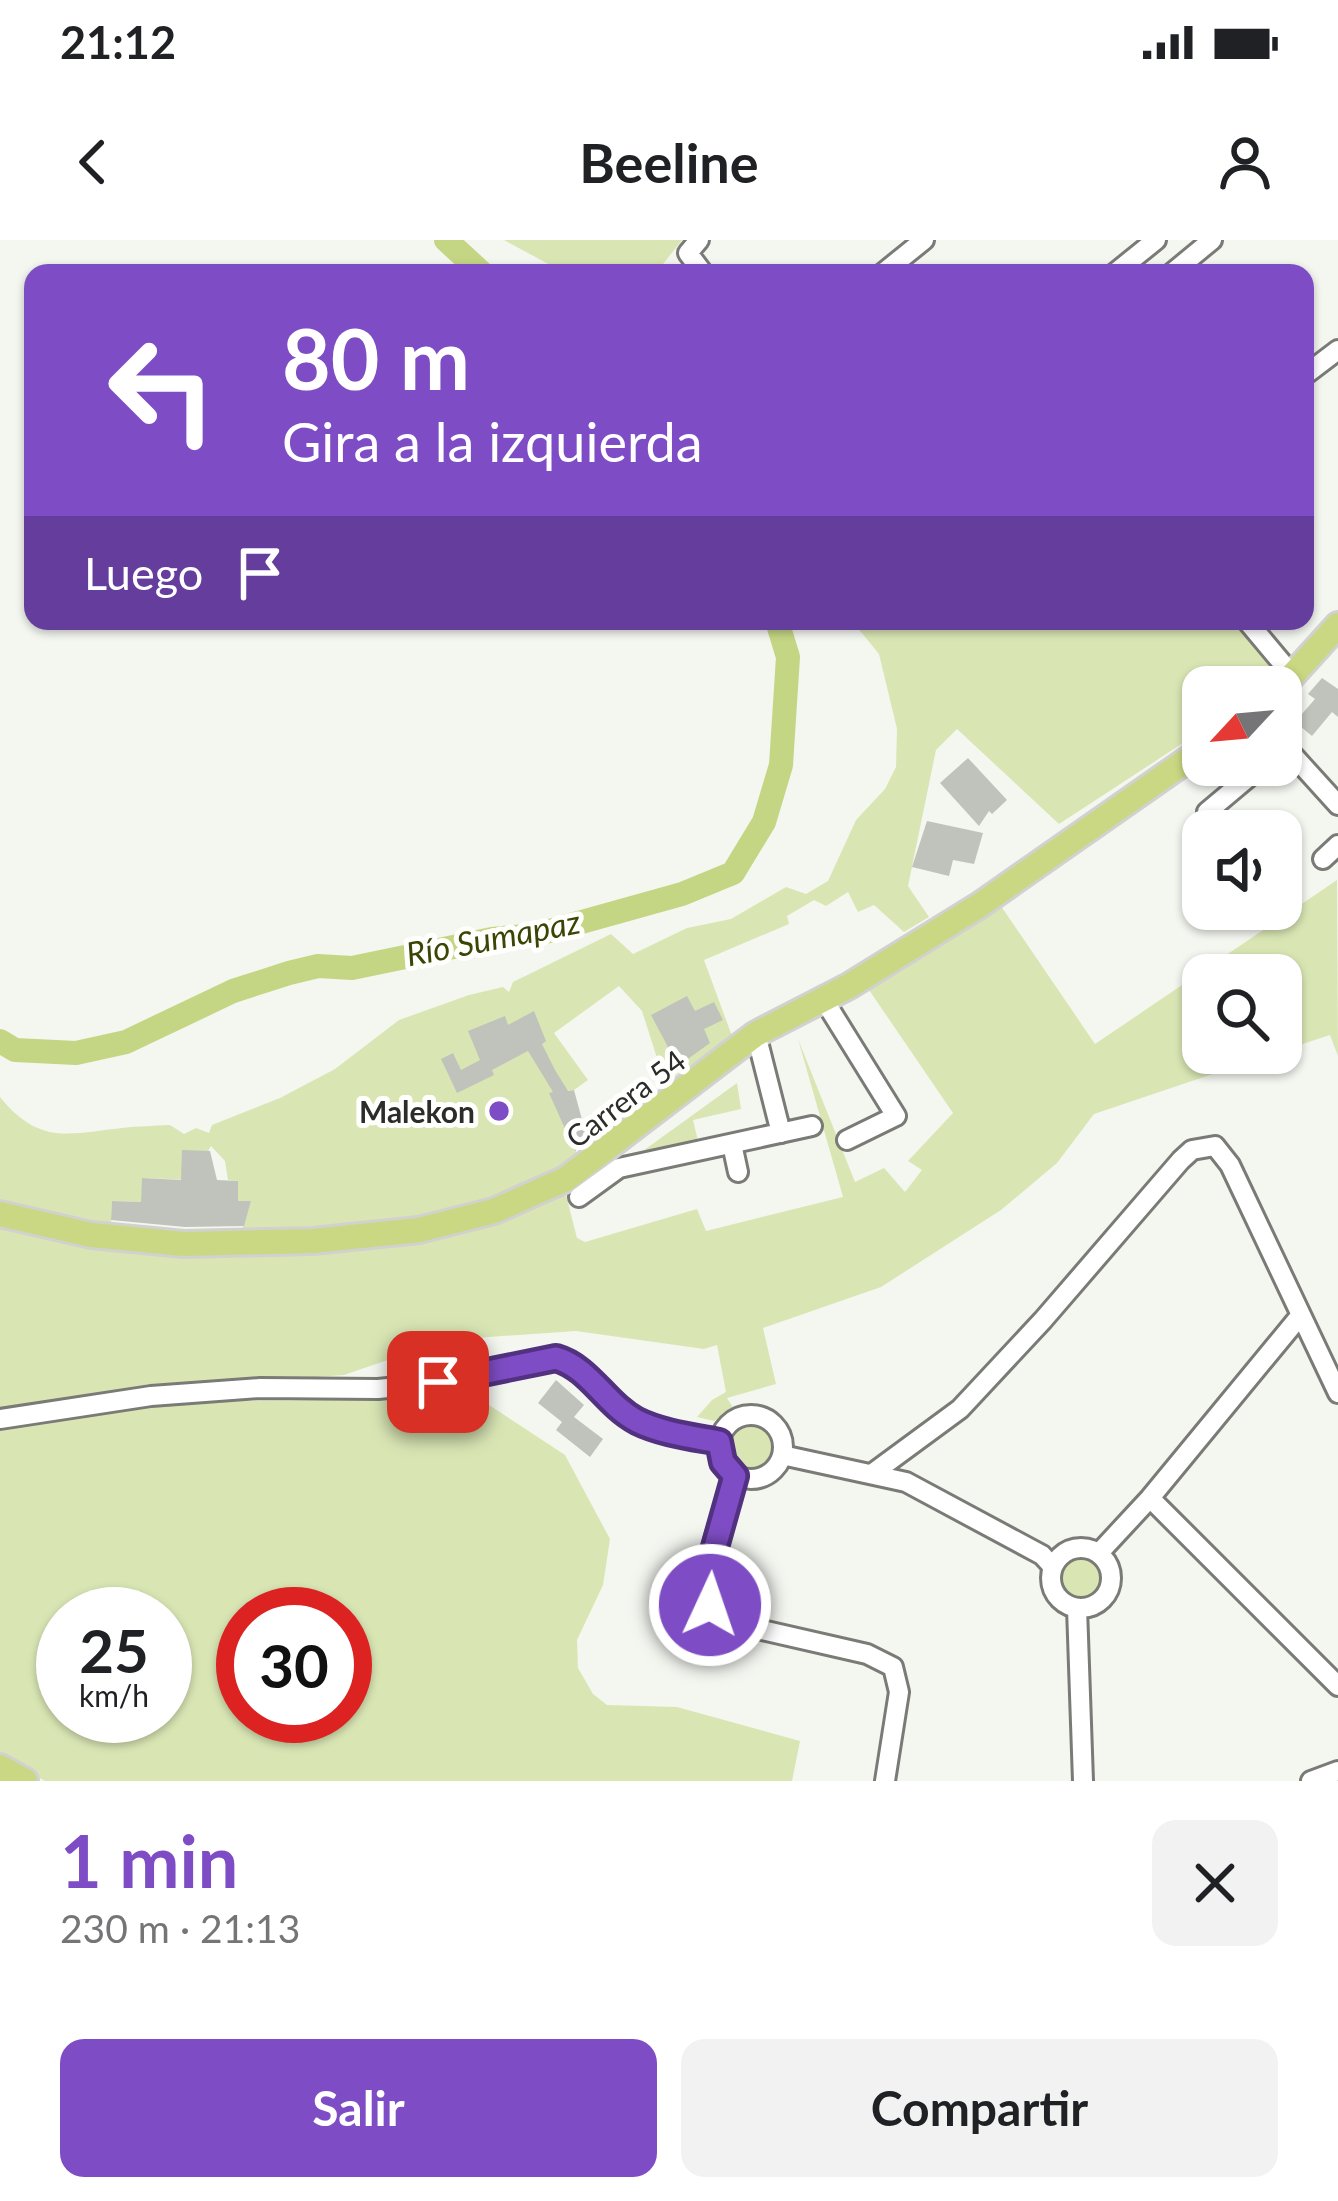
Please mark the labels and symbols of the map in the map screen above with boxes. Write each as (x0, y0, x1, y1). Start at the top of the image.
north arrow (1182, 666, 1302, 786)
water label: Río Sumapaz (403, 901, 583, 973)
street label: Carrera 54 (558, 1041, 692, 1155)
place label: Malekon (359, 1093, 475, 1129)
marker: Malekon (486, 1098, 512, 1124)
pin (387, 1331, 489, 1433)
position arrow (647, 1542, 773, 1668)
speed limit sign: 30 (216, 1587, 372, 1743)

